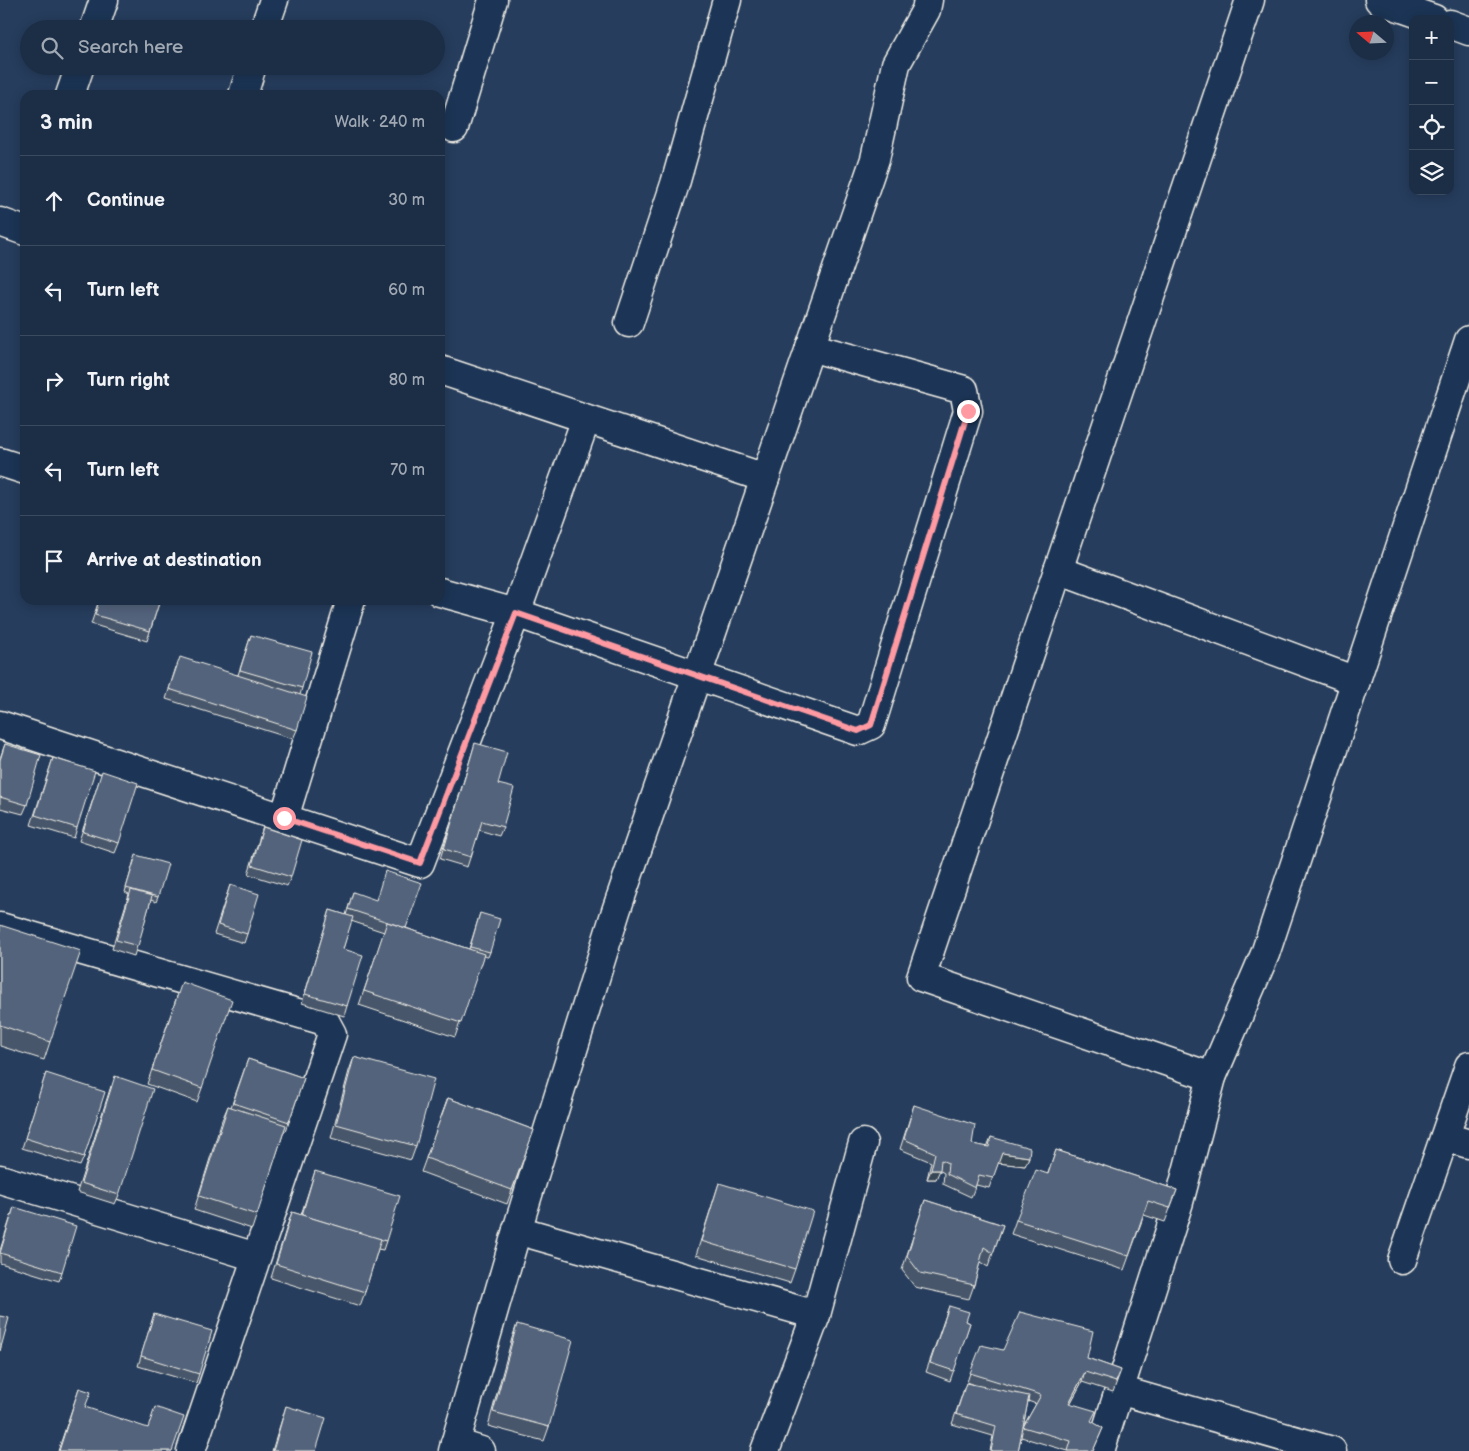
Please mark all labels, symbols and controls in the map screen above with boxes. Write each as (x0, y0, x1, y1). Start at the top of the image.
north arrow (1349, 15, 1394, 60)
map controls (1409, 15, 1454, 195)
button: + (1409, 15, 1454, 60)
search box (20, 20, 445, 75)
icon: search (38, 34, 66, 62)
text: Search here (78, 36, 183, 59)
button: − (1409, 60, 1454, 105)
button: locate (1409, 105, 1454, 150)
text: 3 min (40, 110, 93, 135)
text: Walk · 240 m (335, 113, 425, 132)
button: layers (1409, 150, 1454, 195)
icon: ahead (40, 187, 68, 215)
text: Continue (87, 189, 165, 212)
text: 30 m (388, 191, 425, 210)
icon: left (40, 277, 68, 305)
text: Turn left (87, 279, 159, 302)
text: 60 m (388, 281, 425, 300)
icon: right (40, 367, 68, 395)
text: Turn right (87, 369, 170, 392)
text: 80 m (389, 371, 425, 390)
route end (957, 400, 980, 423)
icon: left (40, 457, 68, 485)
text: Turn left (87, 459, 159, 482)
text: 70 m (390, 461, 425, 480)
icon: arrive (40, 547, 68, 575)
text: Arrive at destination (87, 549, 262, 572)
route start (273, 807, 296, 830)

